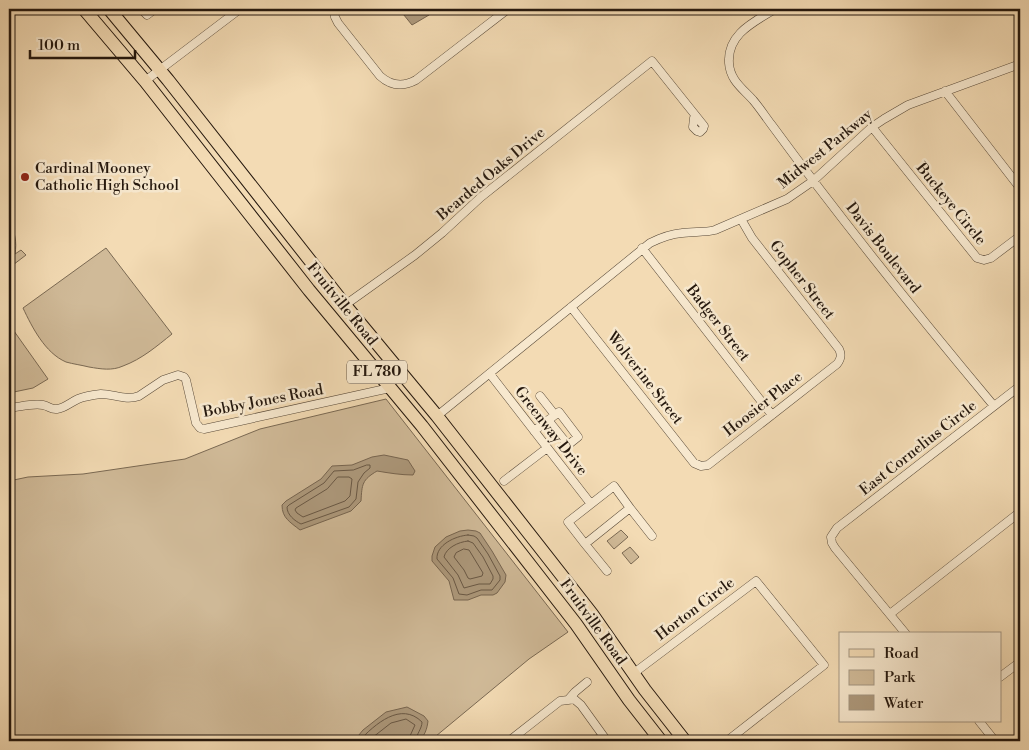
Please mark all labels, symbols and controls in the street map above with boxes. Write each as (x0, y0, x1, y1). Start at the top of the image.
scale bar (30, 28, 135, 60)
text: 100 m (38, 36, 80, 55)
street label: Midwest Parkway (774, 105, 877, 193)
street label: Bearded Oaks Drive (432, 123, 549, 225)
street label: Buckeye Circle (911, 158, 990, 249)
place label: Cardinal Mooney Catholic High School (35, 159, 179, 195)
marker: Cardinal Mooney Catholic High School (19, 171, 31, 183)
street label: Davis Boulevard (841, 199, 925, 298)
street label: Gopher Street (765, 237, 839, 324)
street label: Fruitville Road (303, 258, 382, 350)
street label: Badger Street (682, 280, 754, 366)
street label: Wolverine Street (602, 327, 688, 429)
road number: FL 780 (347, 361, 407, 384)
street label: Hoosier Place (720, 367, 806, 441)
street label: Bobby Jones Road (200, 380, 325, 422)
street label: Greenway Drive (510, 383, 592, 479)
street label: East Cornelius Circle (856, 396, 980, 500)
street label: Horton Circle (652, 573, 738, 645)
street label: Fruitville Road (555, 575, 631, 669)
legend (839, 632, 1002, 722)
text: Road (884, 644, 919, 663)
text: Park (884, 668, 916, 687)
text: Water (883, 694, 924, 713)

